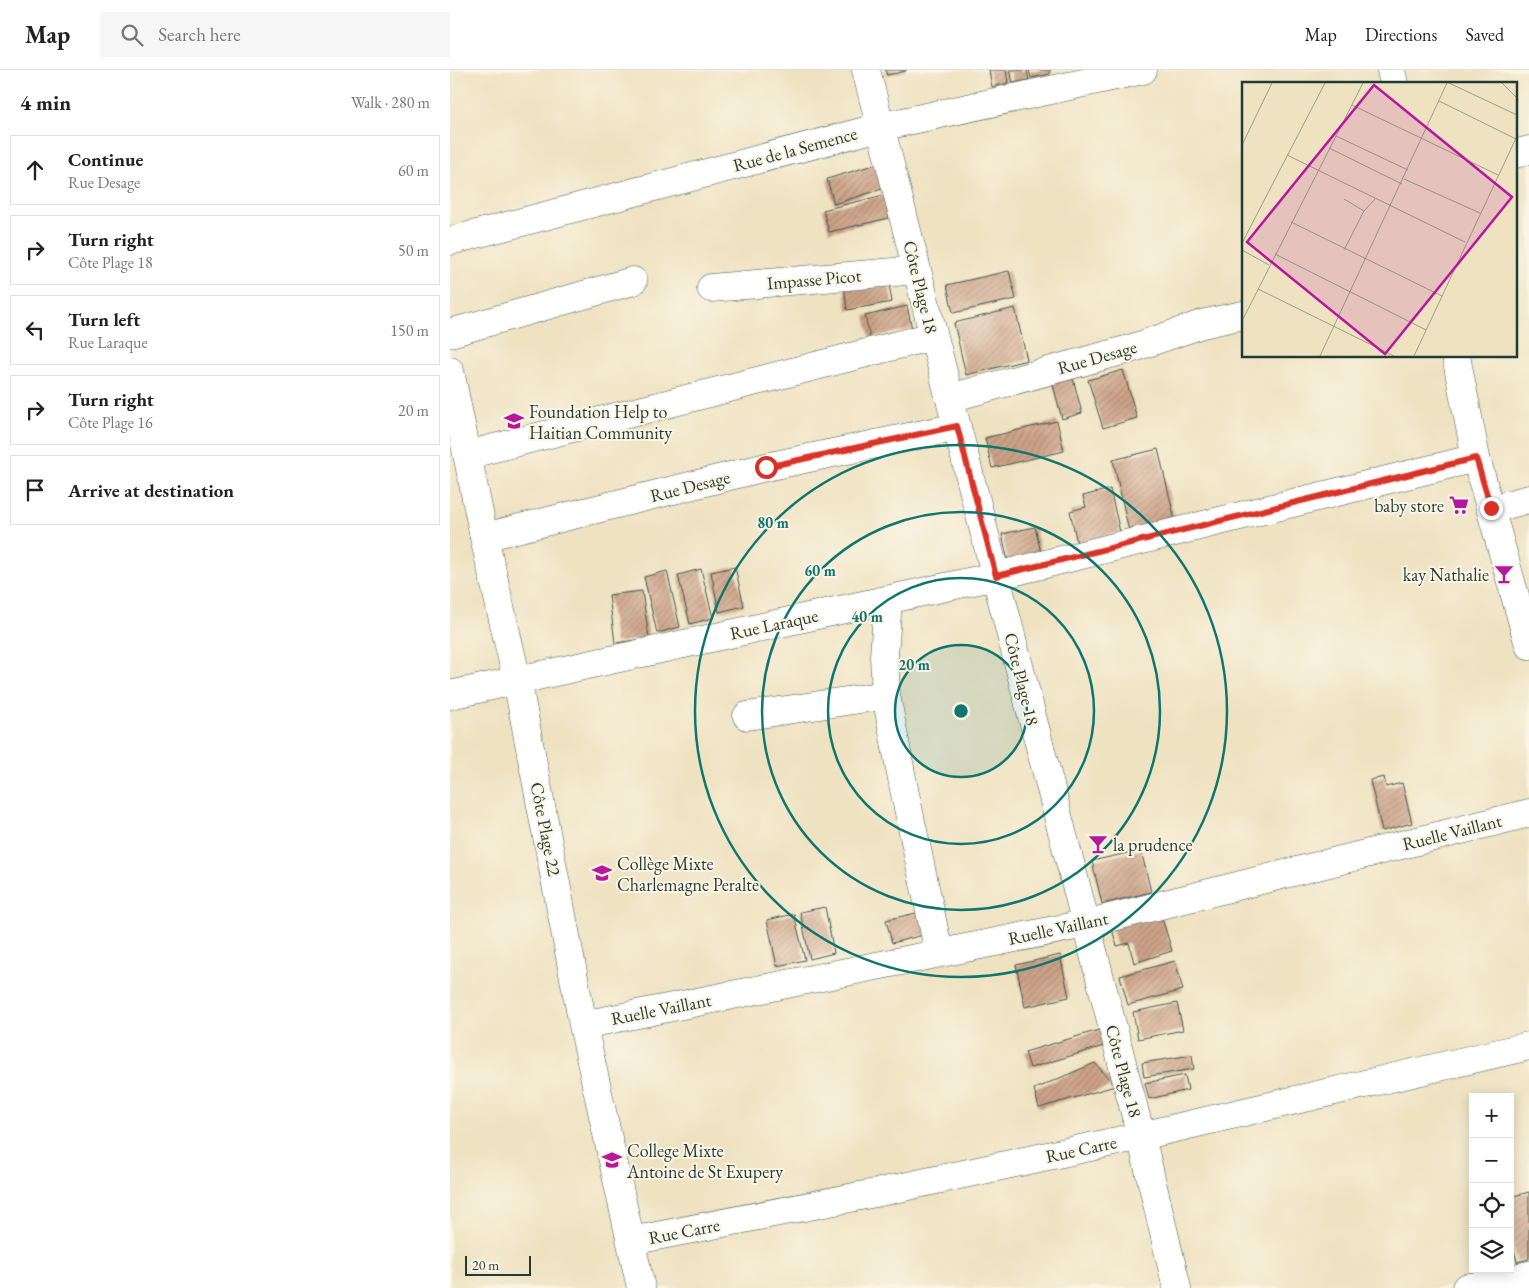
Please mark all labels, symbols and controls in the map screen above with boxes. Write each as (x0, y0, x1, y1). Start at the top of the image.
search box (100, 12, 450, 57)
text: Map (25, 19, 70, 50)
icon: search (118, 21, 146, 49)
text: Search here (158, 22, 241, 47)
text: Map (1305, 23, 1337, 46)
text: Directions (1365, 23, 1437, 46)
text: Saved (1465, 23, 1504, 46)
inset map (1242, 82, 1516, 358)
text: 4 min (20, 89, 71, 116)
text: Walk · 280 m (351, 92, 430, 113)
street label: Rue de la Semence (730, 121, 860, 177)
text: Continue (68, 147, 143, 172)
icon: ahead (21, 156, 49, 184)
text: 60 m (398, 160, 429, 181)
text: Rue Desage (68, 172, 140, 193)
text: Turn right (68, 227, 154, 252)
icon: right (21, 236, 49, 264)
street label: Côte Plage 18 (898, 238, 944, 336)
text: 50 m (398, 240, 429, 261)
text: Côte Plage 18 (68, 252, 153, 273)
street label: Impasse Picot (766, 263, 862, 295)
text: Turn left (68, 307, 140, 332)
icon: left (21, 316, 49, 344)
text: 150 m (390, 320, 429, 341)
text: Rue Laraque (68, 332, 148, 353)
street label: Rue Desage (1055, 335, 1139, 379)
text: Turn right (68, 387, 154, 412)
icon: right (21, 396, 49, 424)
text: 20 m (398, 400, 429, 421)
place label: Foundation Help to Haitian Community (529, 400, 672, 444)
school or university icon: Foundation Help to Haitian Community (503, 410, 525, 432)
text: Côte Plage 16 (68, 412, 153, 433)
route start (755, 456, 778, 479)
street label: Rue Desage (648, 465, 732, 507)
icon: arrive (21, 476, 49, 504)
text: Arrive at destination (68, 478, 234, 503)
place label: baby store (1374, 494, 1444, 517)
supermarket icon: baby store (1448, 494, 1470, 516)
route end (1480, 497, 1503, 520)
text: 80 m (757, 513, 789, 532)
text: 60 m (804, 561, 836, 580)
place label: kay Nathalie (1403, 563, 1489, 586)
bar icon: kay Nathalie (1493, 563, 1515, 585)
street label: Rue Laraque (728, 603, 820, 645)
text: 40 m (851, 607, 883, 626)
street label: Côte Plage 18 (999, 630, 1045, 728)
text: 20 m (898, 655, 930, 674)
centre of rings (952, 702, 970, 720)
street label: Côte Plage 22 (526, 780, 566, 878)
street label: Ruelle Vaillant (1400, 808, 1504, 855)
bar icon: la prudence (1087, 833, 1109, 855)
place label: la prudence (1113, 833, 1193, 856)
place label: Collège Mixte Charlemagne Peralte (617, 852, 759, 896)
school or university icon: Collège Mixte Charlemagne Peralte (591, 862, 613, 884)
street label: Ruelle Vaillant (1006, 906, 1110, 950)
street label: Ruelle Vaillant (609, 988, 713, 1030)
street label: Côte Plage 18 (1101, 1022, 1147, 1120)
map controls (1469, 1093, 1514, 1273)
button: + (1469, 1093, 1514, 1138)
street label: Rue Carre (1043, 1130, 1119, 1168)
button: − (1469, 1138, 1514, 1183)
place label: College Mixte Antoine de St Exupery (626, 1139, 783, 1183)
school or university icon: College Mixte Antoine de St Exupery (601, 1149, 623, 1171)
button: locate (1469, 1183, 1514, 1228)
street label: Rue Carre (646, 1213, 722, 1249)
button: layers (1469, 1228, 1514, 1273)
scale bar (465, 1253, 531, 1276)
text: 20 m (472, 1256, 499, 1274)

